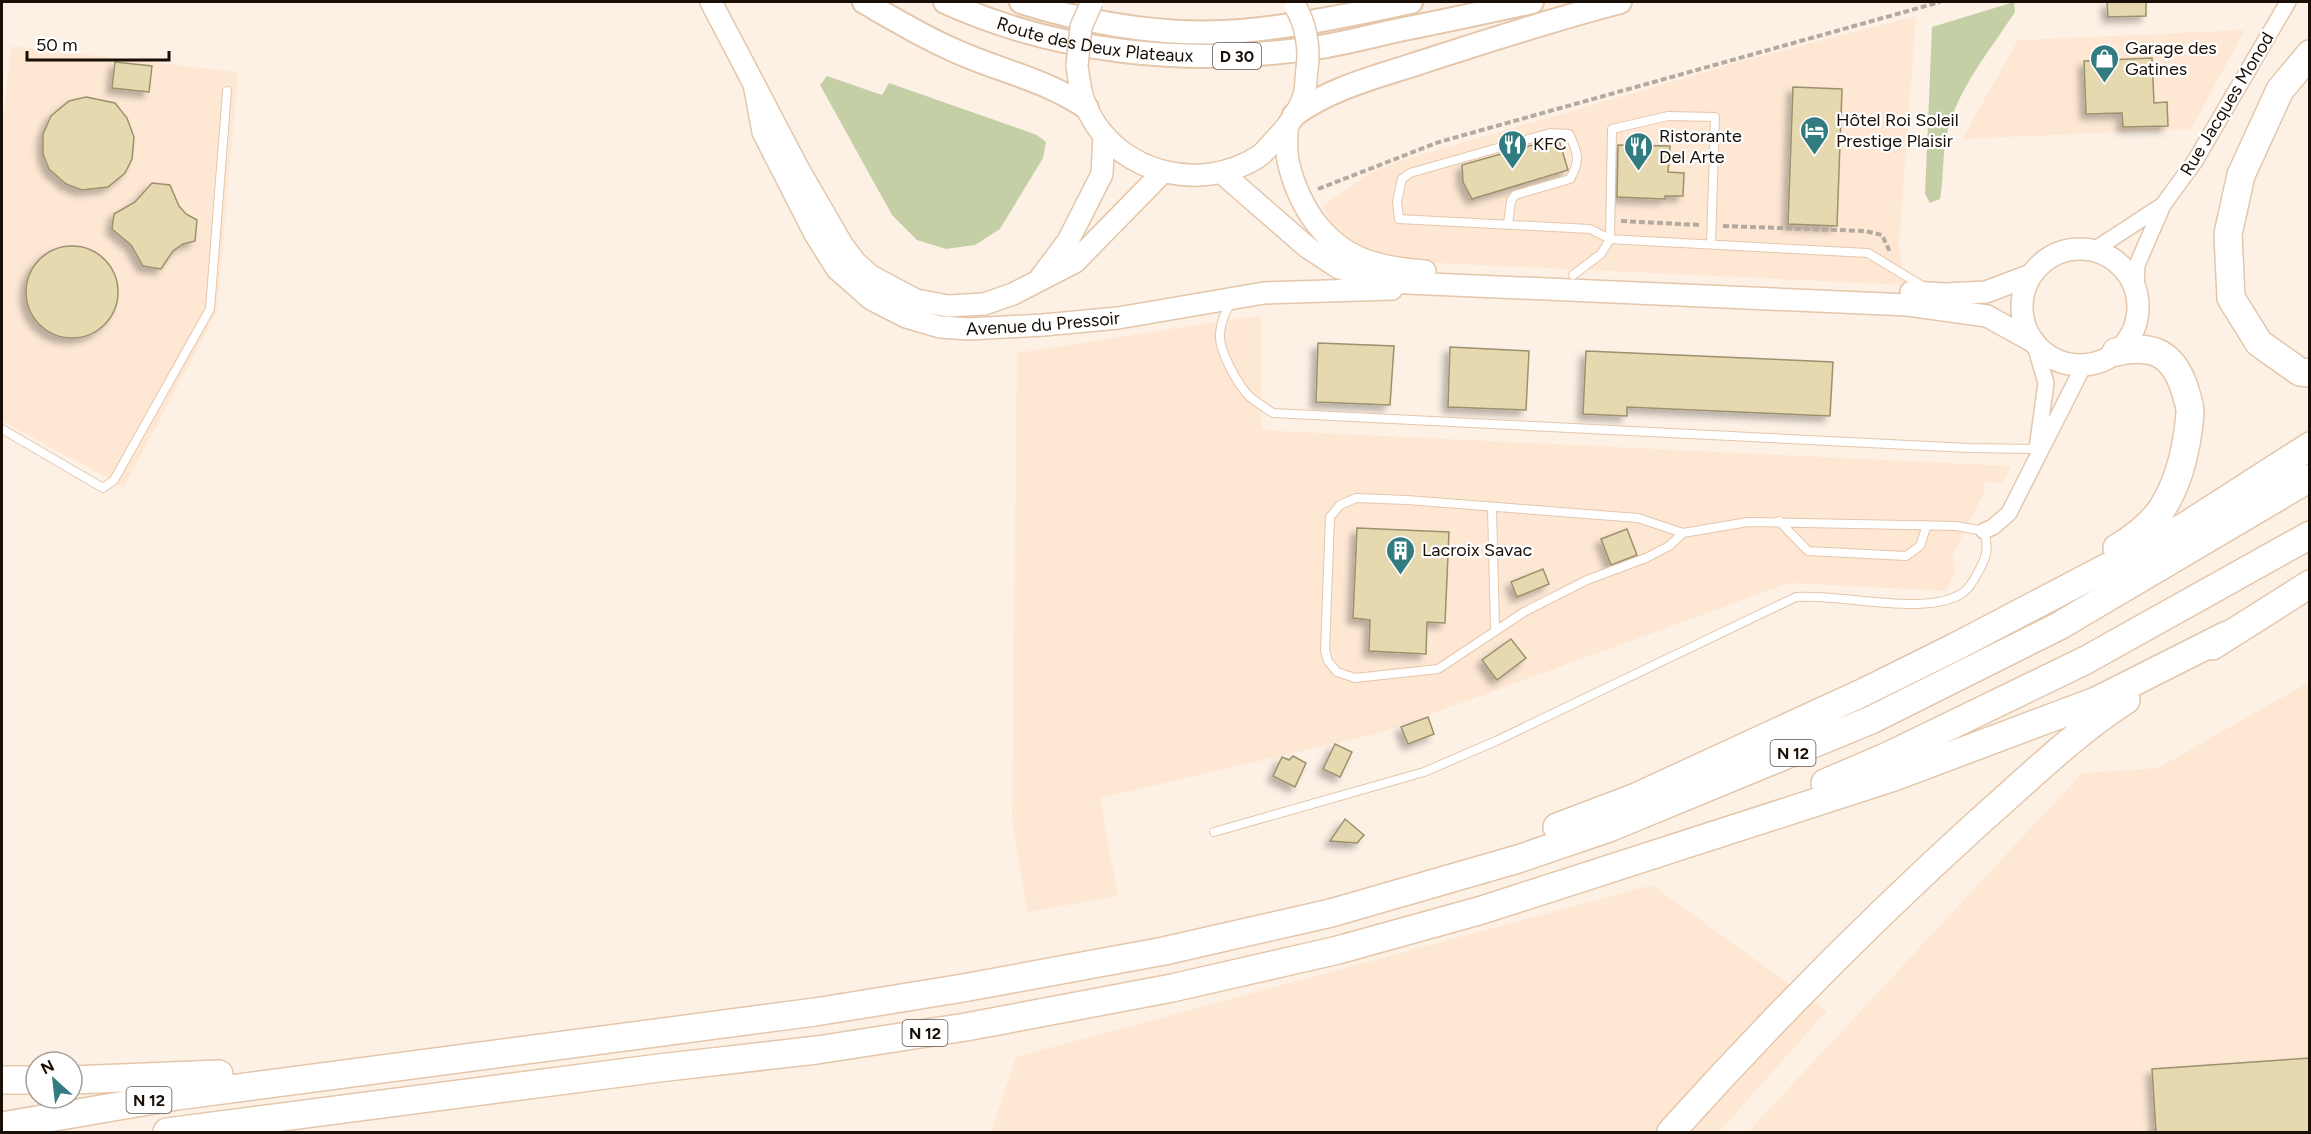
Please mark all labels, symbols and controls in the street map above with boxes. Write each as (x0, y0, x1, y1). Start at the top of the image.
street label: Route des Deux Plateaux (994, 12, 1194, 67)
scale bar (27, 24, 170, 62)
street label: Rue Jacques Monod (2175, 28, 2279, 180)
text: 50 m (36, 34, 78, 56)
place label: Garage des Gatines (2125, 37, 2217, 80)
shop icon: Garage des Gatines (2088, 42, 2120, 84)
road number: D 30 (1213, 43, 1261, 69)
place label: Hôtel Roi Soleil Prestige Plaisir (1836, 109, 1959, 152)
hotel icon: Hôtel Roi Soleil Prestige Plaisir (1799, 114, 1831, 156)
place label: Ristorante Del Arte (1659, 125, 1742, 168)
restaurant icon: KFC (1496, 128, 1528, 170)
restaurant icon: Ristorante Del Arte (1622, 130, 1654, 172)
place label: KFC (1533, 133, 1567, 155)
street label: Avenue du Pressoir (965, 307, 1121, 340)
building icon: Lacroix Savac (1385, 534, 1417, 576)
place label: Lacroix Savac (1422, 539, 1532, 561)
road number: N 12 (1770, 740, 1816, 766)
road number: N 12 (902, 1020, 948, 1046)
north arrow (24, 1050, 84, 1110)
text: N (38, 1056, 57, 1078)
road number: N 12 (126, 1087, 172, 1113)

